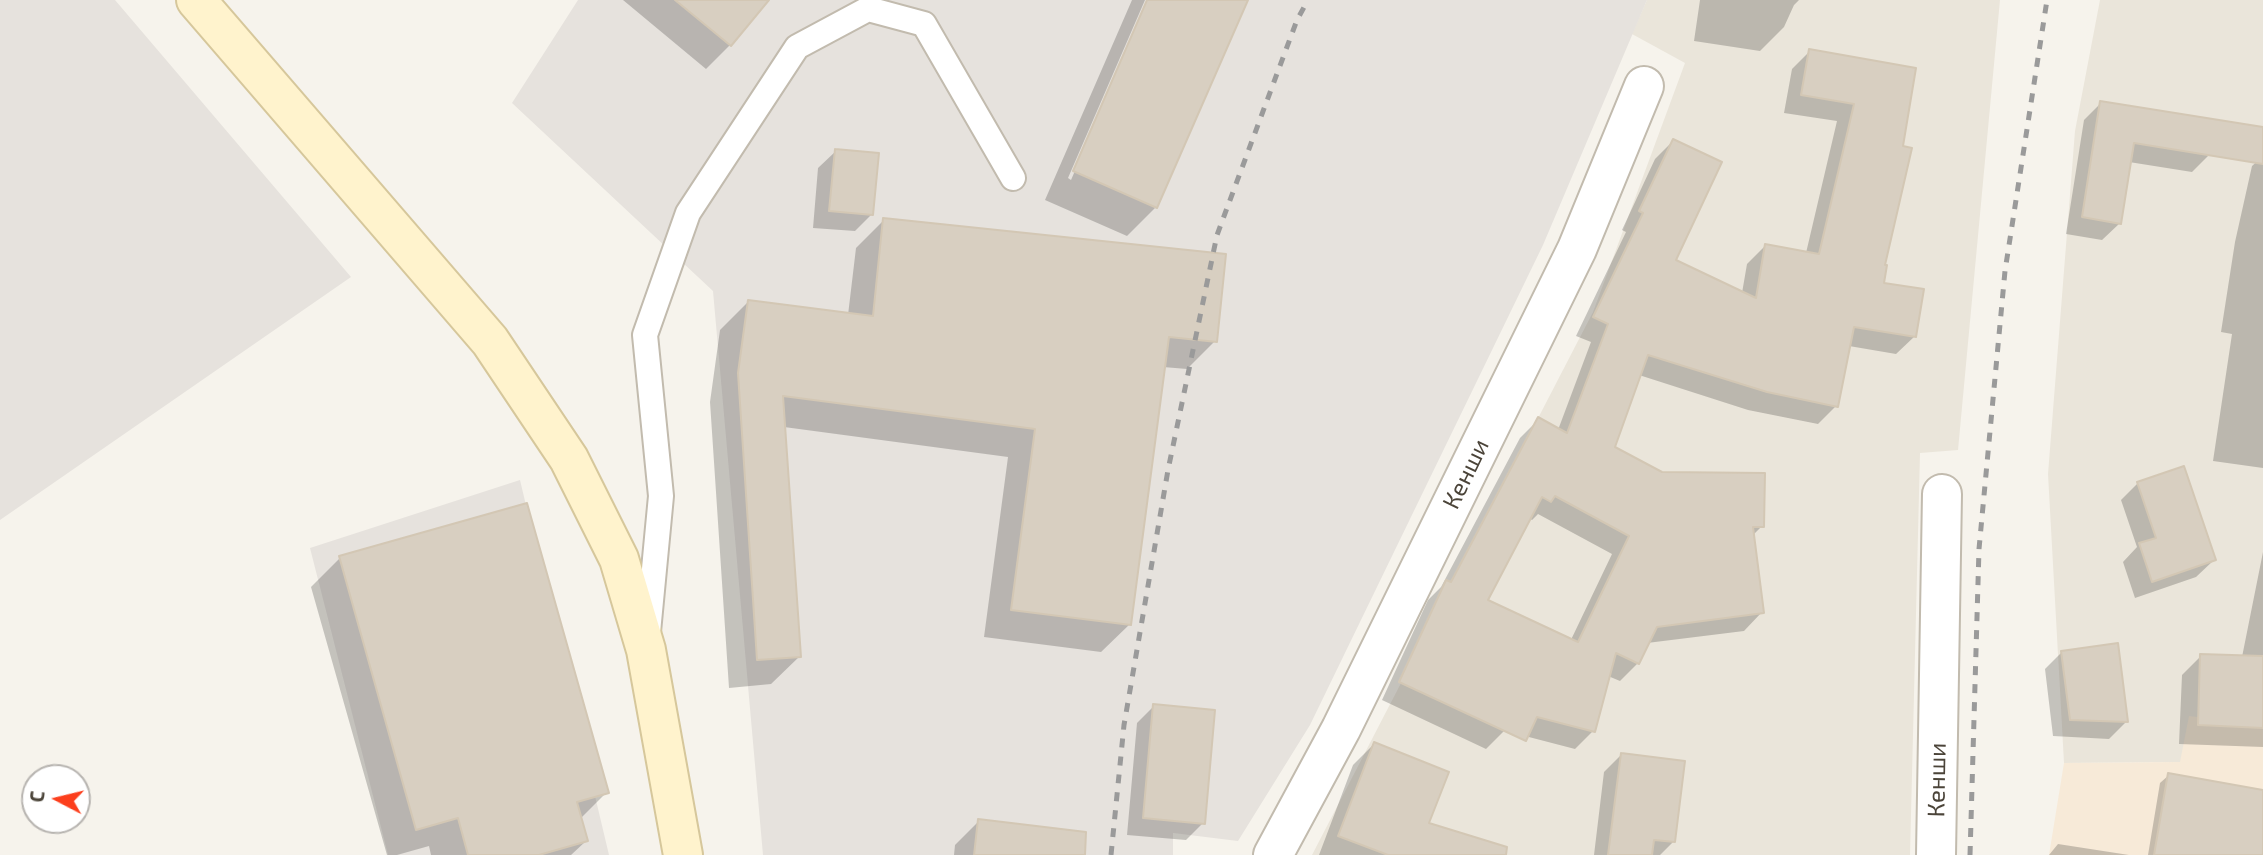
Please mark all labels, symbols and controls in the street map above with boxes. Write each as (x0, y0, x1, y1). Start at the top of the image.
street label: Кенши (1437, 434, 1495, 514)
street label: Кенши (1922, 742, 1952, 818)
north arrow (21, 764, 91, 834)
text: С (25, 790, 49, 804)

